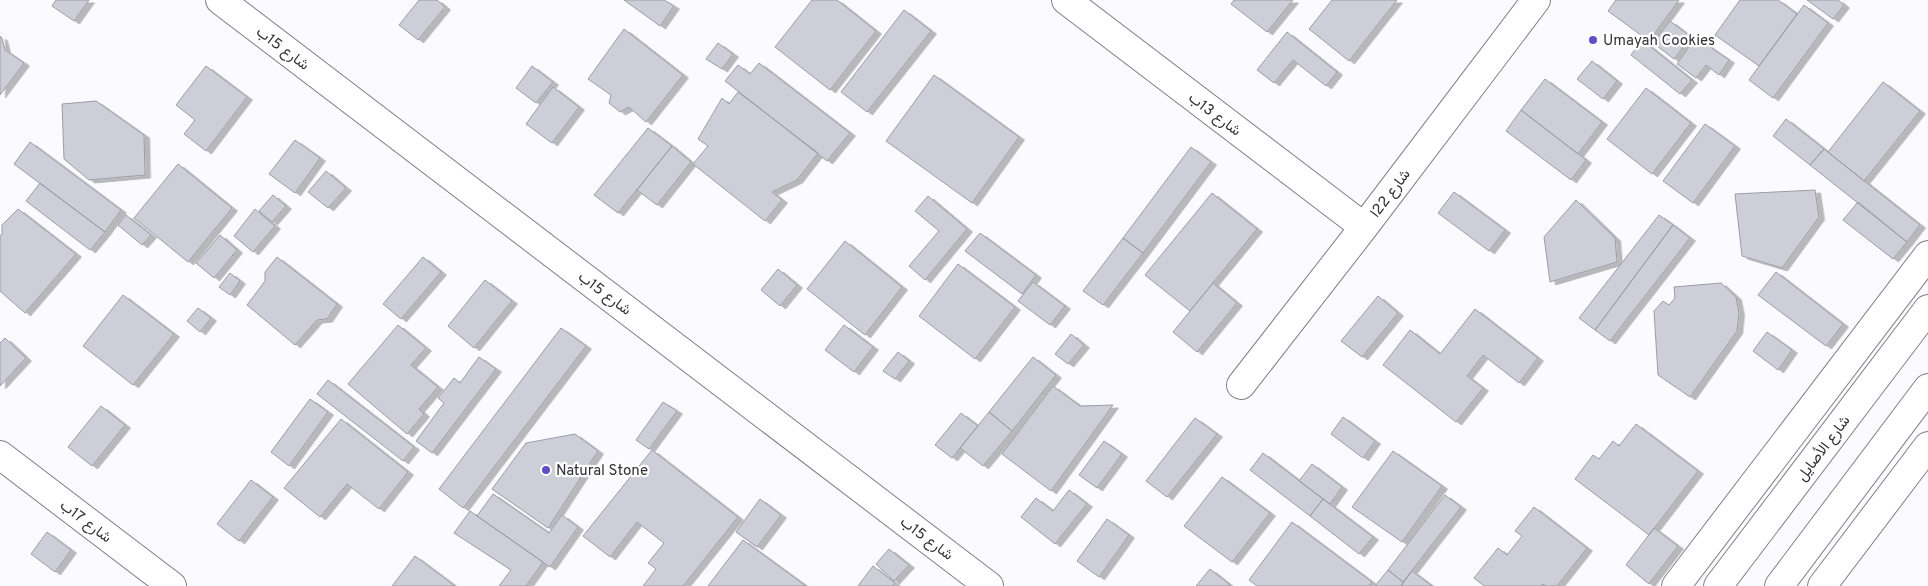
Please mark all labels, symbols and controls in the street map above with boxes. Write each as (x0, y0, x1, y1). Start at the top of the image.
street label: شارع 15ب (252, 23, 313, 75)
place label: Umayah Cookies (1603, 32, 1715, 51)
marker: Umayah Cookies (1587, 34, 1599, 46)
street label: شارع 13ب (1184, 89, 1244, 141)
street label: شارع 22ا (1367, 166, 1416, 222)
street label: شارع 15ب (574, 268, 635, 320)
street label: شارع الأصايل (1793, 412, 1855, 486)
place label: Natural Stone (556, 462, 648, 481)
marker: Natural Stone (540, 464, 552, 476)
street label: شارع 17ب (55, 496, 115, 548)
street label: شارع 15ب (896, 513, 957, 565)

